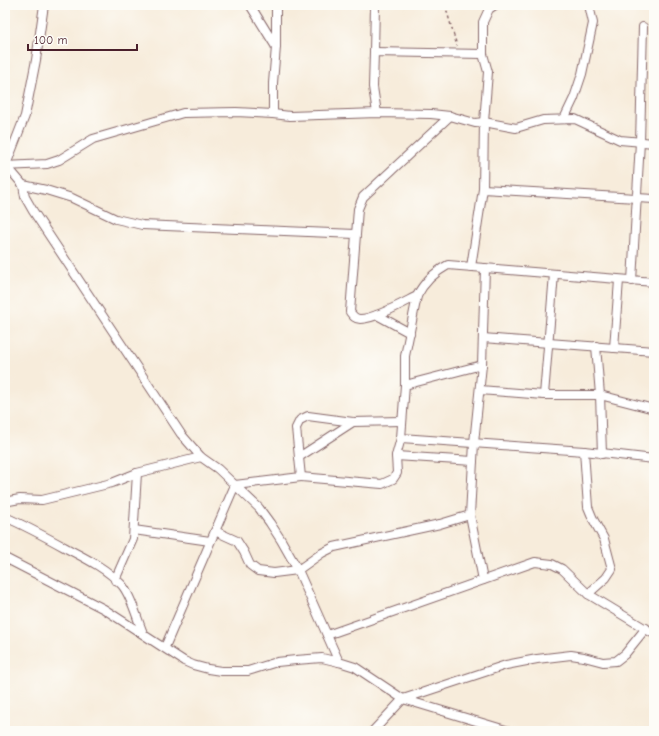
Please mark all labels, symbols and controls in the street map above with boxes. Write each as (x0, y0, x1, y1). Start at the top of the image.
scale bar (28, 26, 137, 52)
text: 100 m (34, 33, 67, 47)

